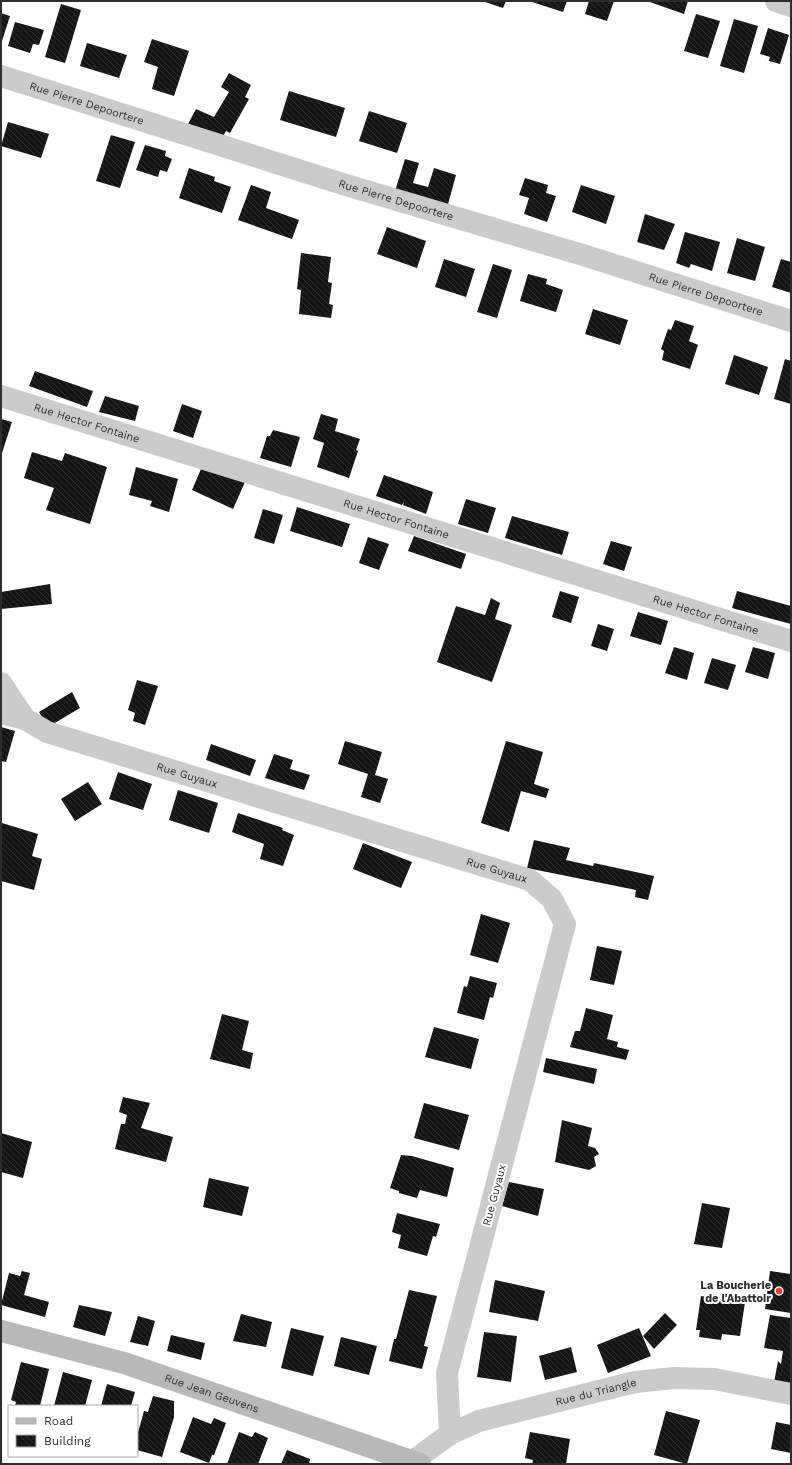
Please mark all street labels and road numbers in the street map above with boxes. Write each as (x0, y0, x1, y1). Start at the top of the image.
street label: Rue Pierre Depoortere (28, 79, 146, 128)
street label: Rue Pierre Depoortere (337, 177, 455, 223)
street label: Rue Pierre Depoortere (647, 270, 765, 319)
street label: Rue Hector Fontaine (32, 401, 141, 446)
street label: Rue Hector Fontaine (342, 497, 451, 542)
street label: Rue Hector Fontaine (651, 593, 760, 638)
street label: Rue Guyaux (155, 760, 219, 791)
street label: Rue Guyaux (465, 855, 529, 886)
street label: Rue Guyaux (480, 1163, 509, 1227)
street label: Rue Jean Geuvens (163, 1371, 261, 1416)
street label: Rue du Triangle (554, 1376, 638, 1409)

